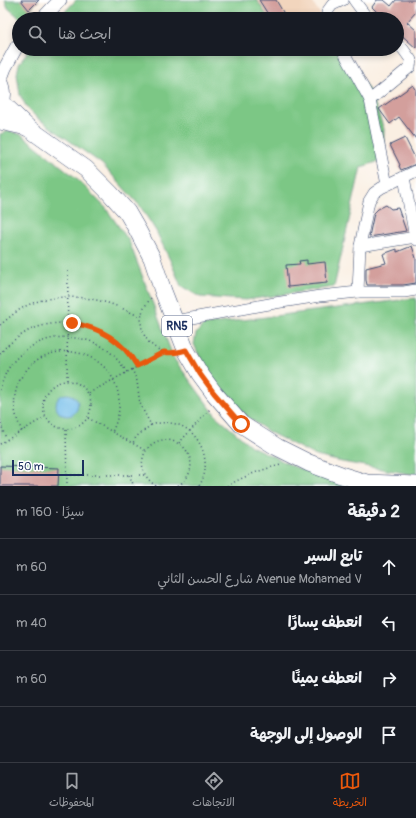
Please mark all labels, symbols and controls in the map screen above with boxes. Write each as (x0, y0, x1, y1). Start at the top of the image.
search box (12, 12, 404, 56)
icon: search (26, 23, 48, 45)
text: ابحث هنا (58, 25, 111, 44)
route end (63, 314, 81, 332)
road number: RN5 (162, 316, 192, 336)
route start (232, 415, 250, 433)
scale bar (12, 458, 84, 477)
text: 50 m (18, 460, 44, 473)
text: 2 دقيقة (348, 501, 400, 522)
text: سيرًا · 160 m (16, 504, 84, 520)
text: تابع السير (305, 547, 362, 566)
icon: ahead (378, 556, 400, 578)
text: 60 m (16, 559, 47, 575)
text: Avenue Mohamed V شارع الحسن الثاني (157, 571, 362, 587)
icon: left (378, 612, 400, 634)
text: انعطف يسارًا (288, 613, 362, 632)
text: 40 m (16, 615, 47, 631)
icon: right (378, 668, 400, 690)
text: انعطف يمينًا (292, 669, 362, 688)
text: 60 m (16, 671, 47, 687)
icon: arrive (378, 724, 400, 746)
text: الوصول إلى الوجهة (250, 725, 362, 744)
tab: المحفوظات (49, 770, 94, 812)
tab: الاتجاهات (192, 770, 235, 812)
tab: الخريطة (333, 770, 367, 812)

